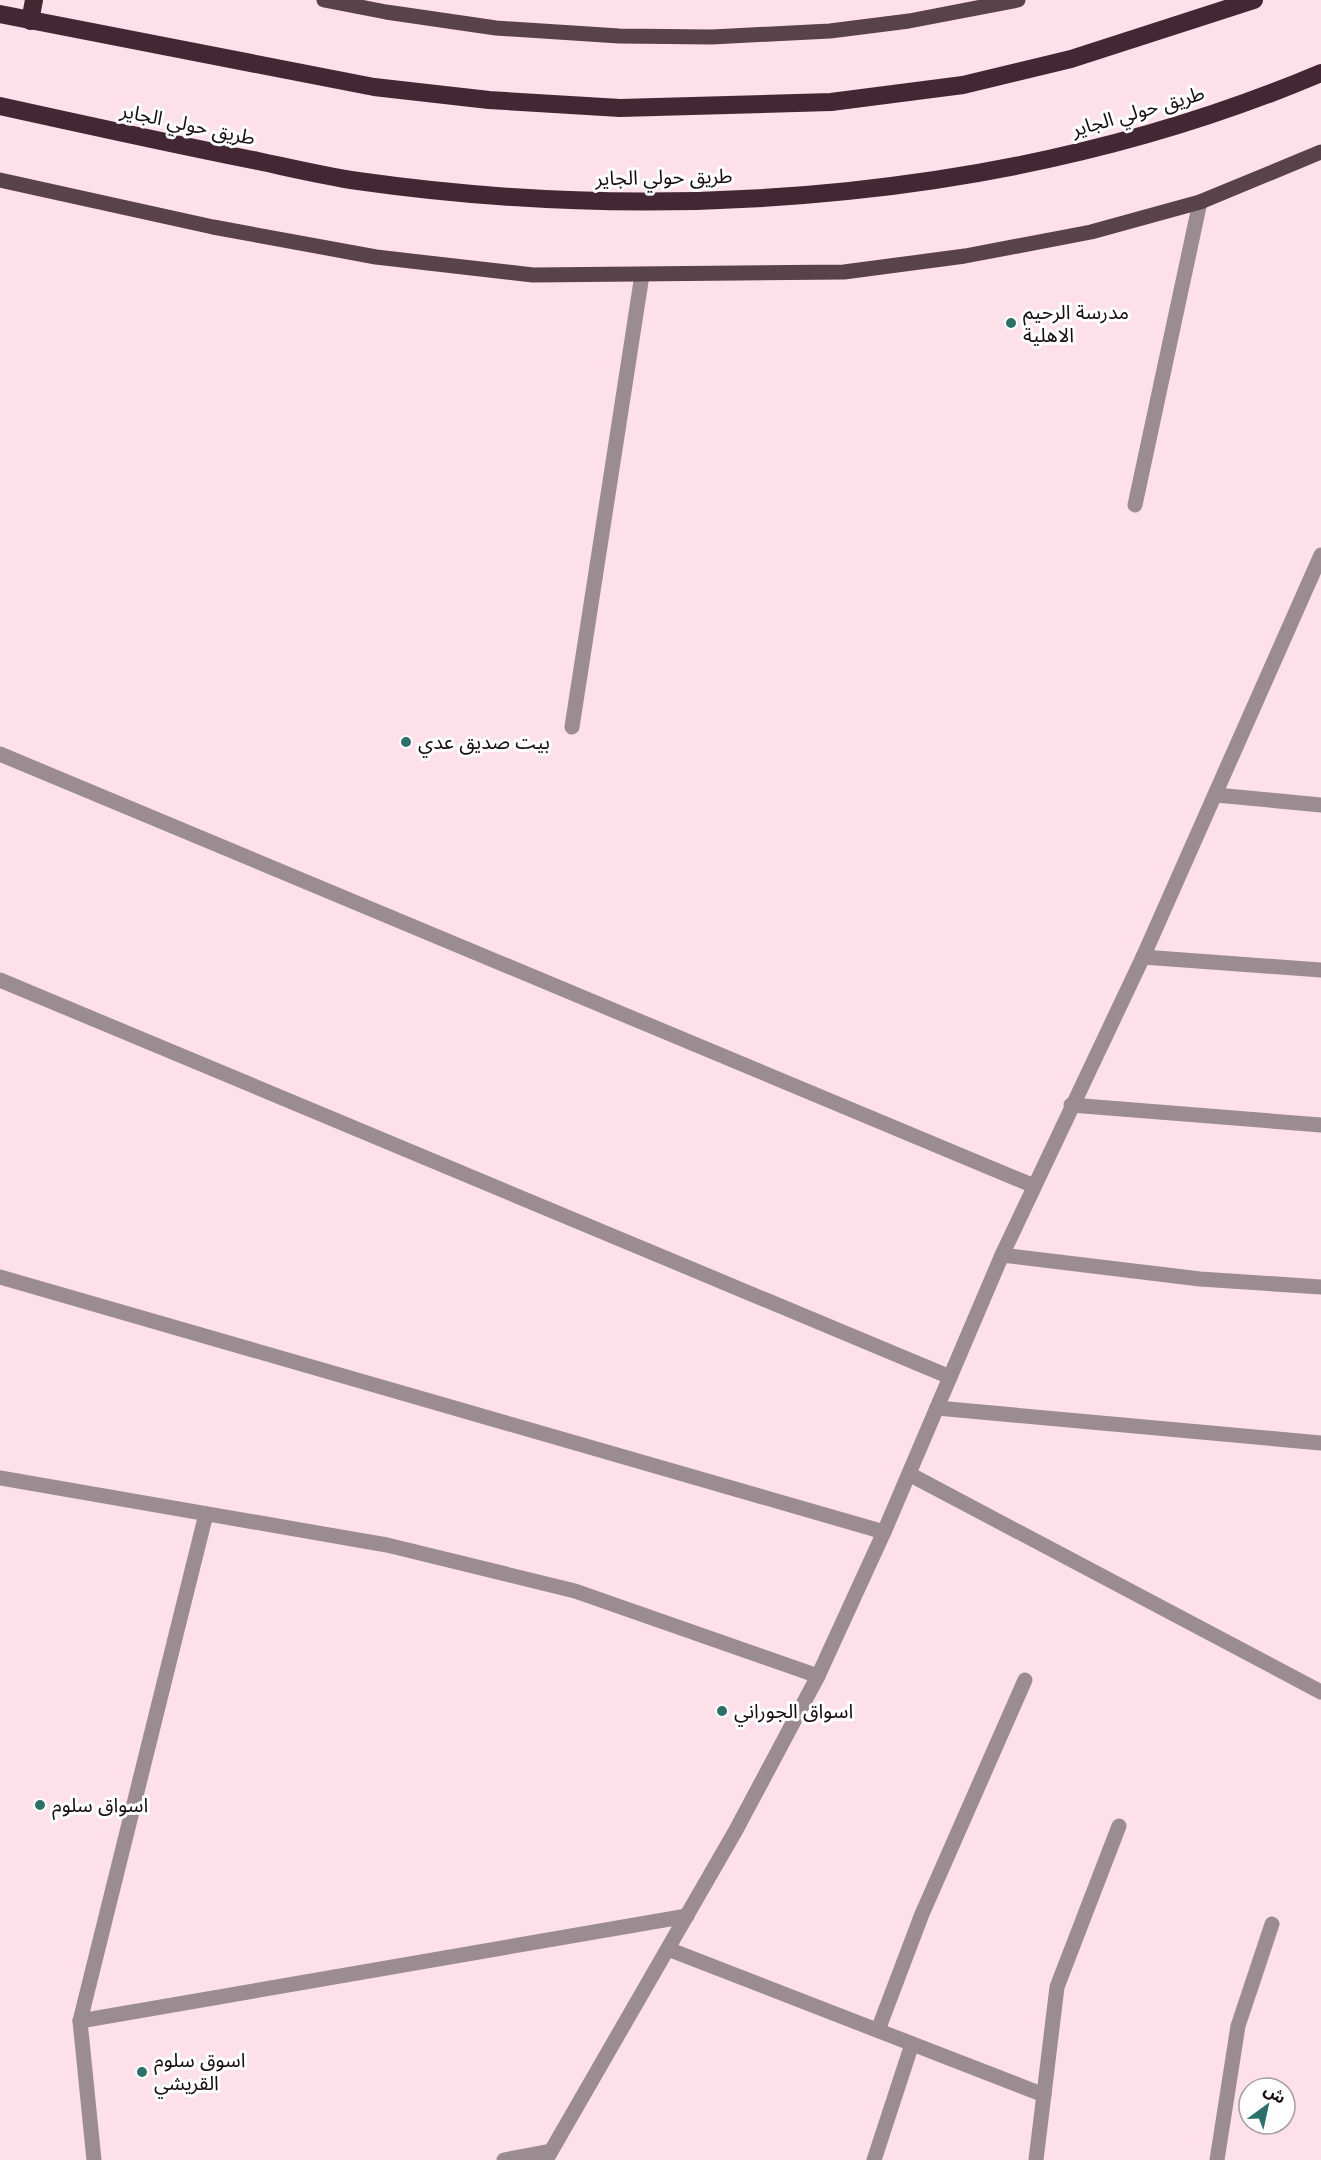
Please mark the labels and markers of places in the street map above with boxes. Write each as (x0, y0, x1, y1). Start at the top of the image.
place label: مدرسة الرحيم الاهلية (1023, 300, 1129, 347)
marker: مدرسة الرحيم الاهلية (1004, 316, 1018, 330)
place label: بيت صديق عدي (418, 730, 550, 758)
marker: بيت صديق عدي (399, 735, 413, 749)
place label: اسواق الجوراني (734, 1699, 853, 1727)
marker: اسواق الجوراني (715, 1704, 729, 1718)
place label: اسواق سلوم (52, 1793, 148, 1820)
marker: اسواق سلوم (33, 1798, 47, 1812)
place label: اسوق سلوم القريشي (154, 2048, 245, 2099)
marker: اسوق سلوم القريشي (135, 2065, 149, 2079)

